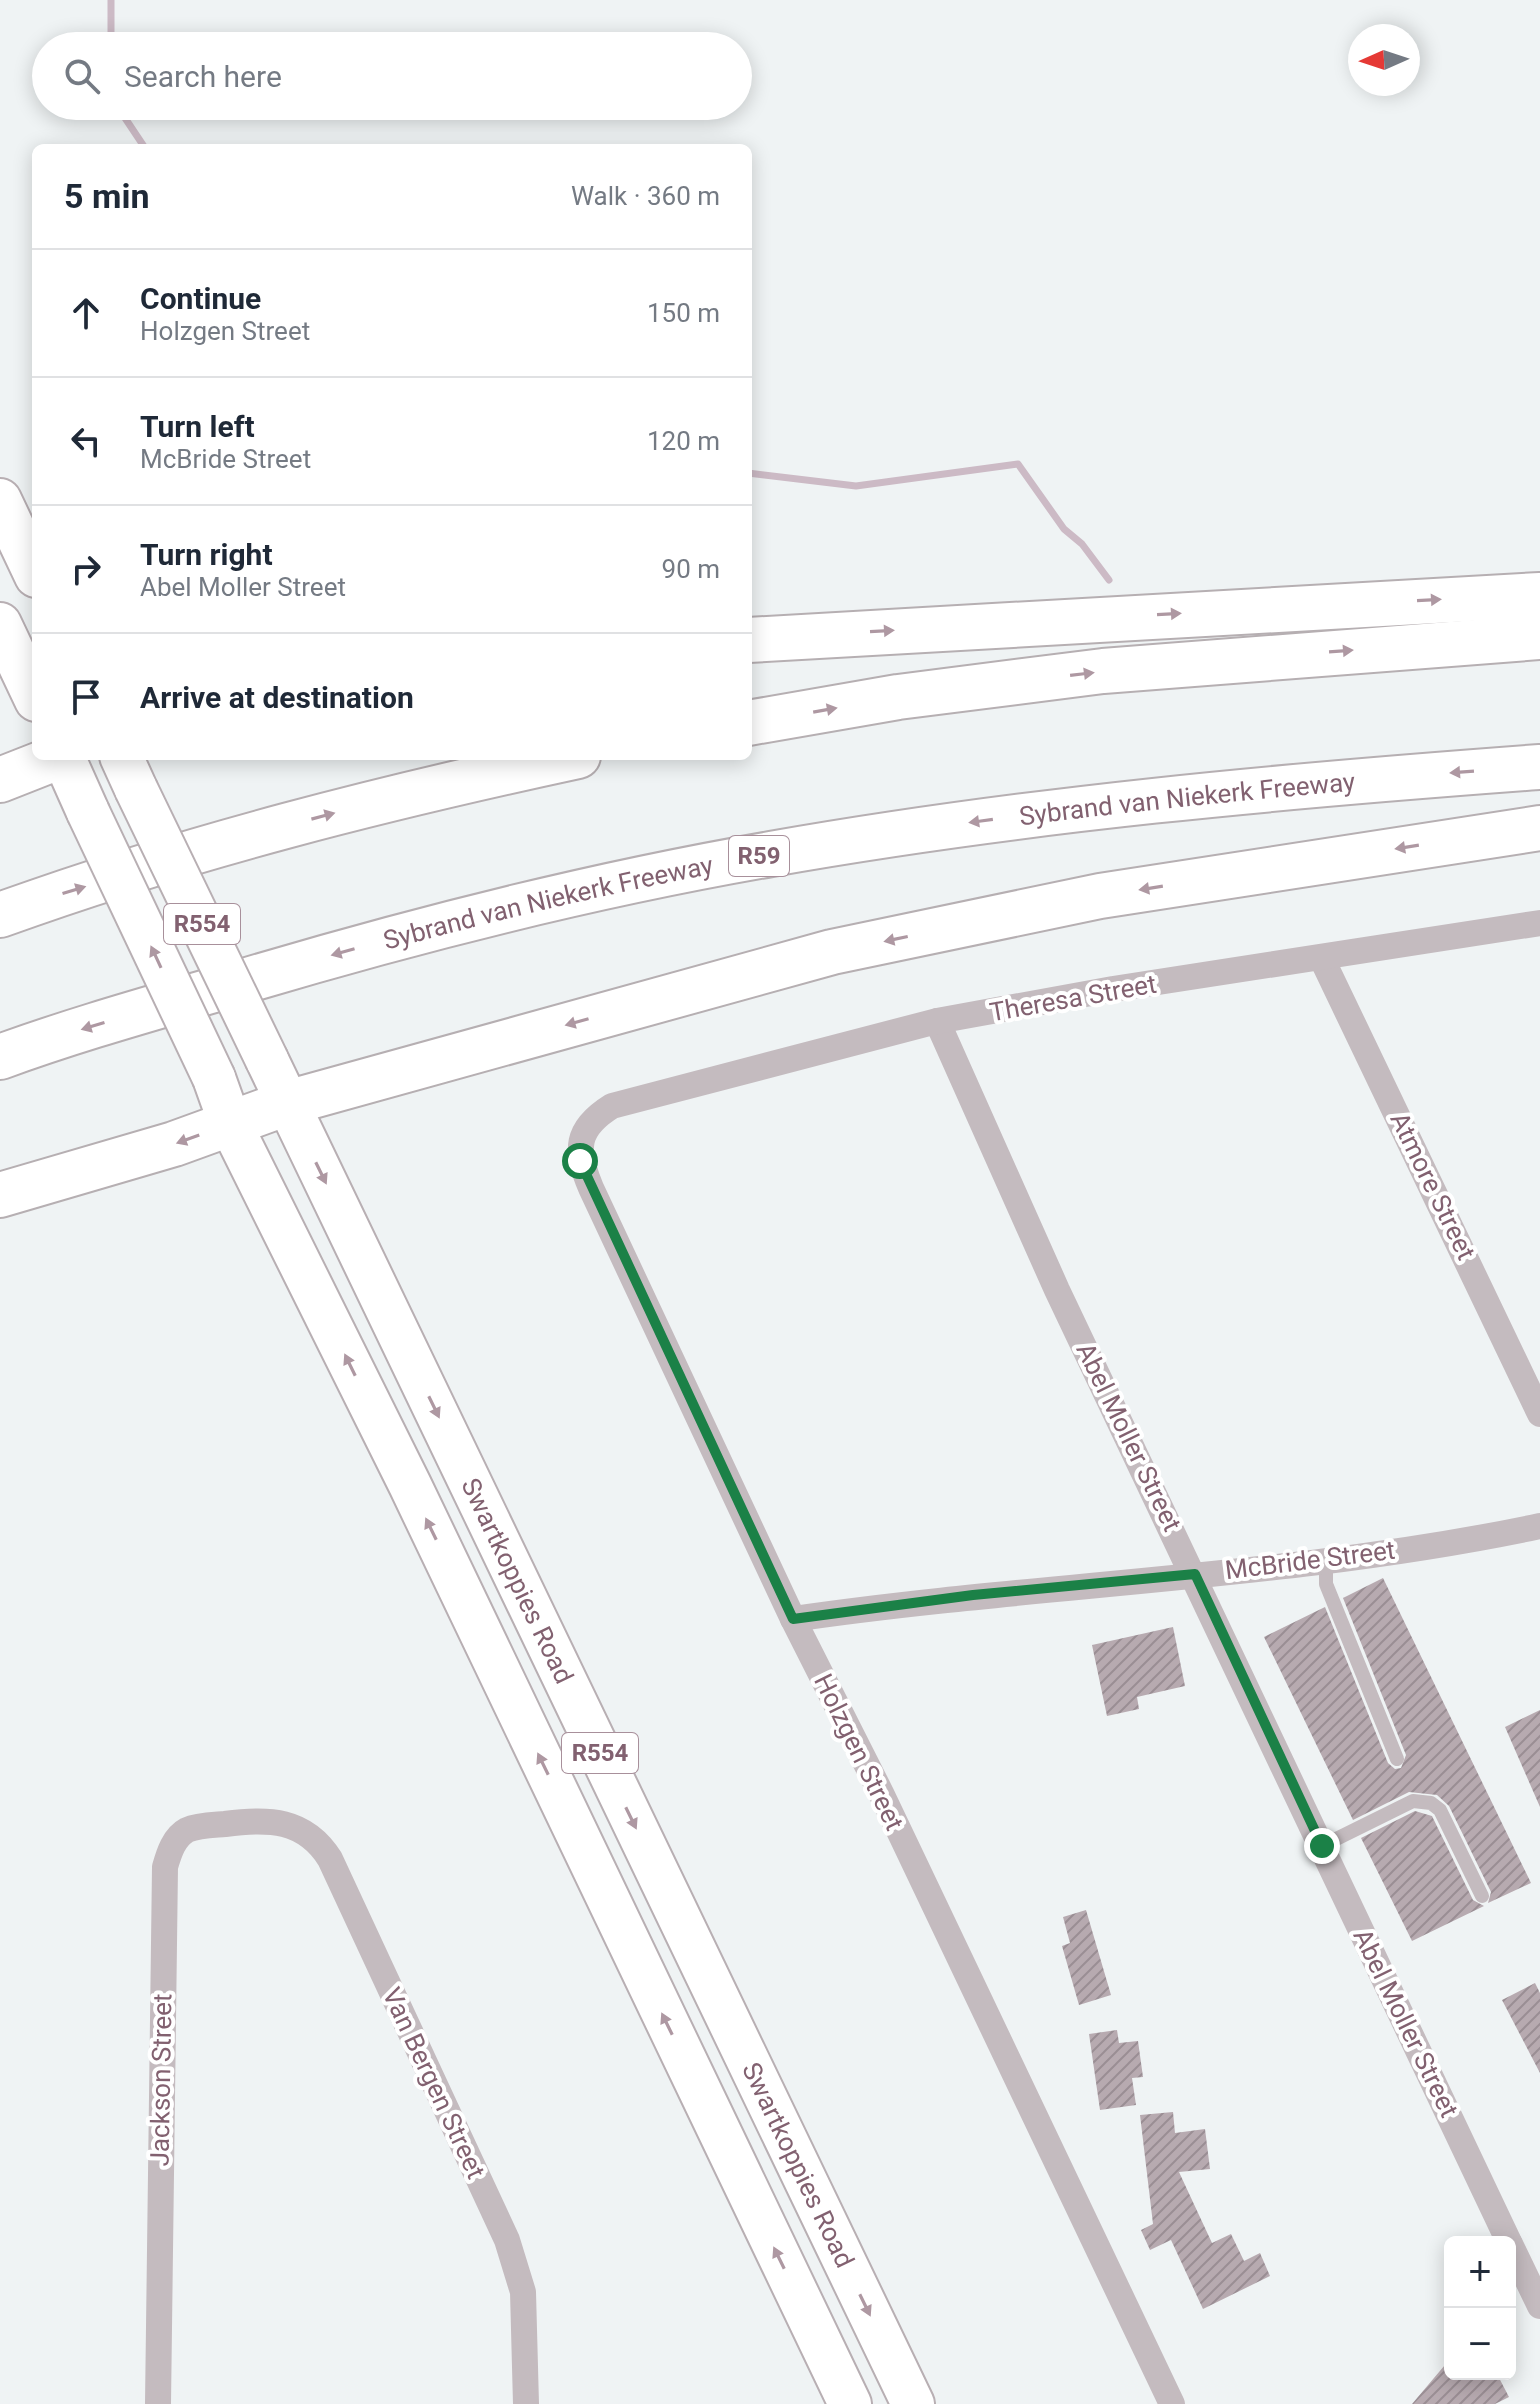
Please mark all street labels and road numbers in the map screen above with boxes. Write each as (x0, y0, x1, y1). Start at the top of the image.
street label: Sybrand van Niekerk Freeway (1018, 767, 1356, 831)
road number: R59 (729, 836, 789, 876)
street label: Sybrand van Niekerk Freeway (380, 850, 716, 956)
road number: R554 (164, 904, 240, 944)
street label: Theresa Street (987, 969, 1159, 1027)
street label: Atmore Street (1384, 1107, 1482, 1265)
street label: Abel Moller Street (1070, 1338, 1188, 1536)
street label: Swartkoppies Road (455, 1473, 579, 1688)
street label: McBride Street (1223, 1535, 1397, 1585)
street label: Holzgen Street (808, 1669, 910, 1835)
road number: R554 (562, 1733, 638, 1773)
street label: Abel Moller Street (1347, 1924, 1465, 2122)
street label: Van Bergen Street (377, 1983, 491, 2183)
street label: Jackson Street (144, 1993, 178, 2167)
street label: Swartkoppies Road (736, 2058, 860, 2272)

